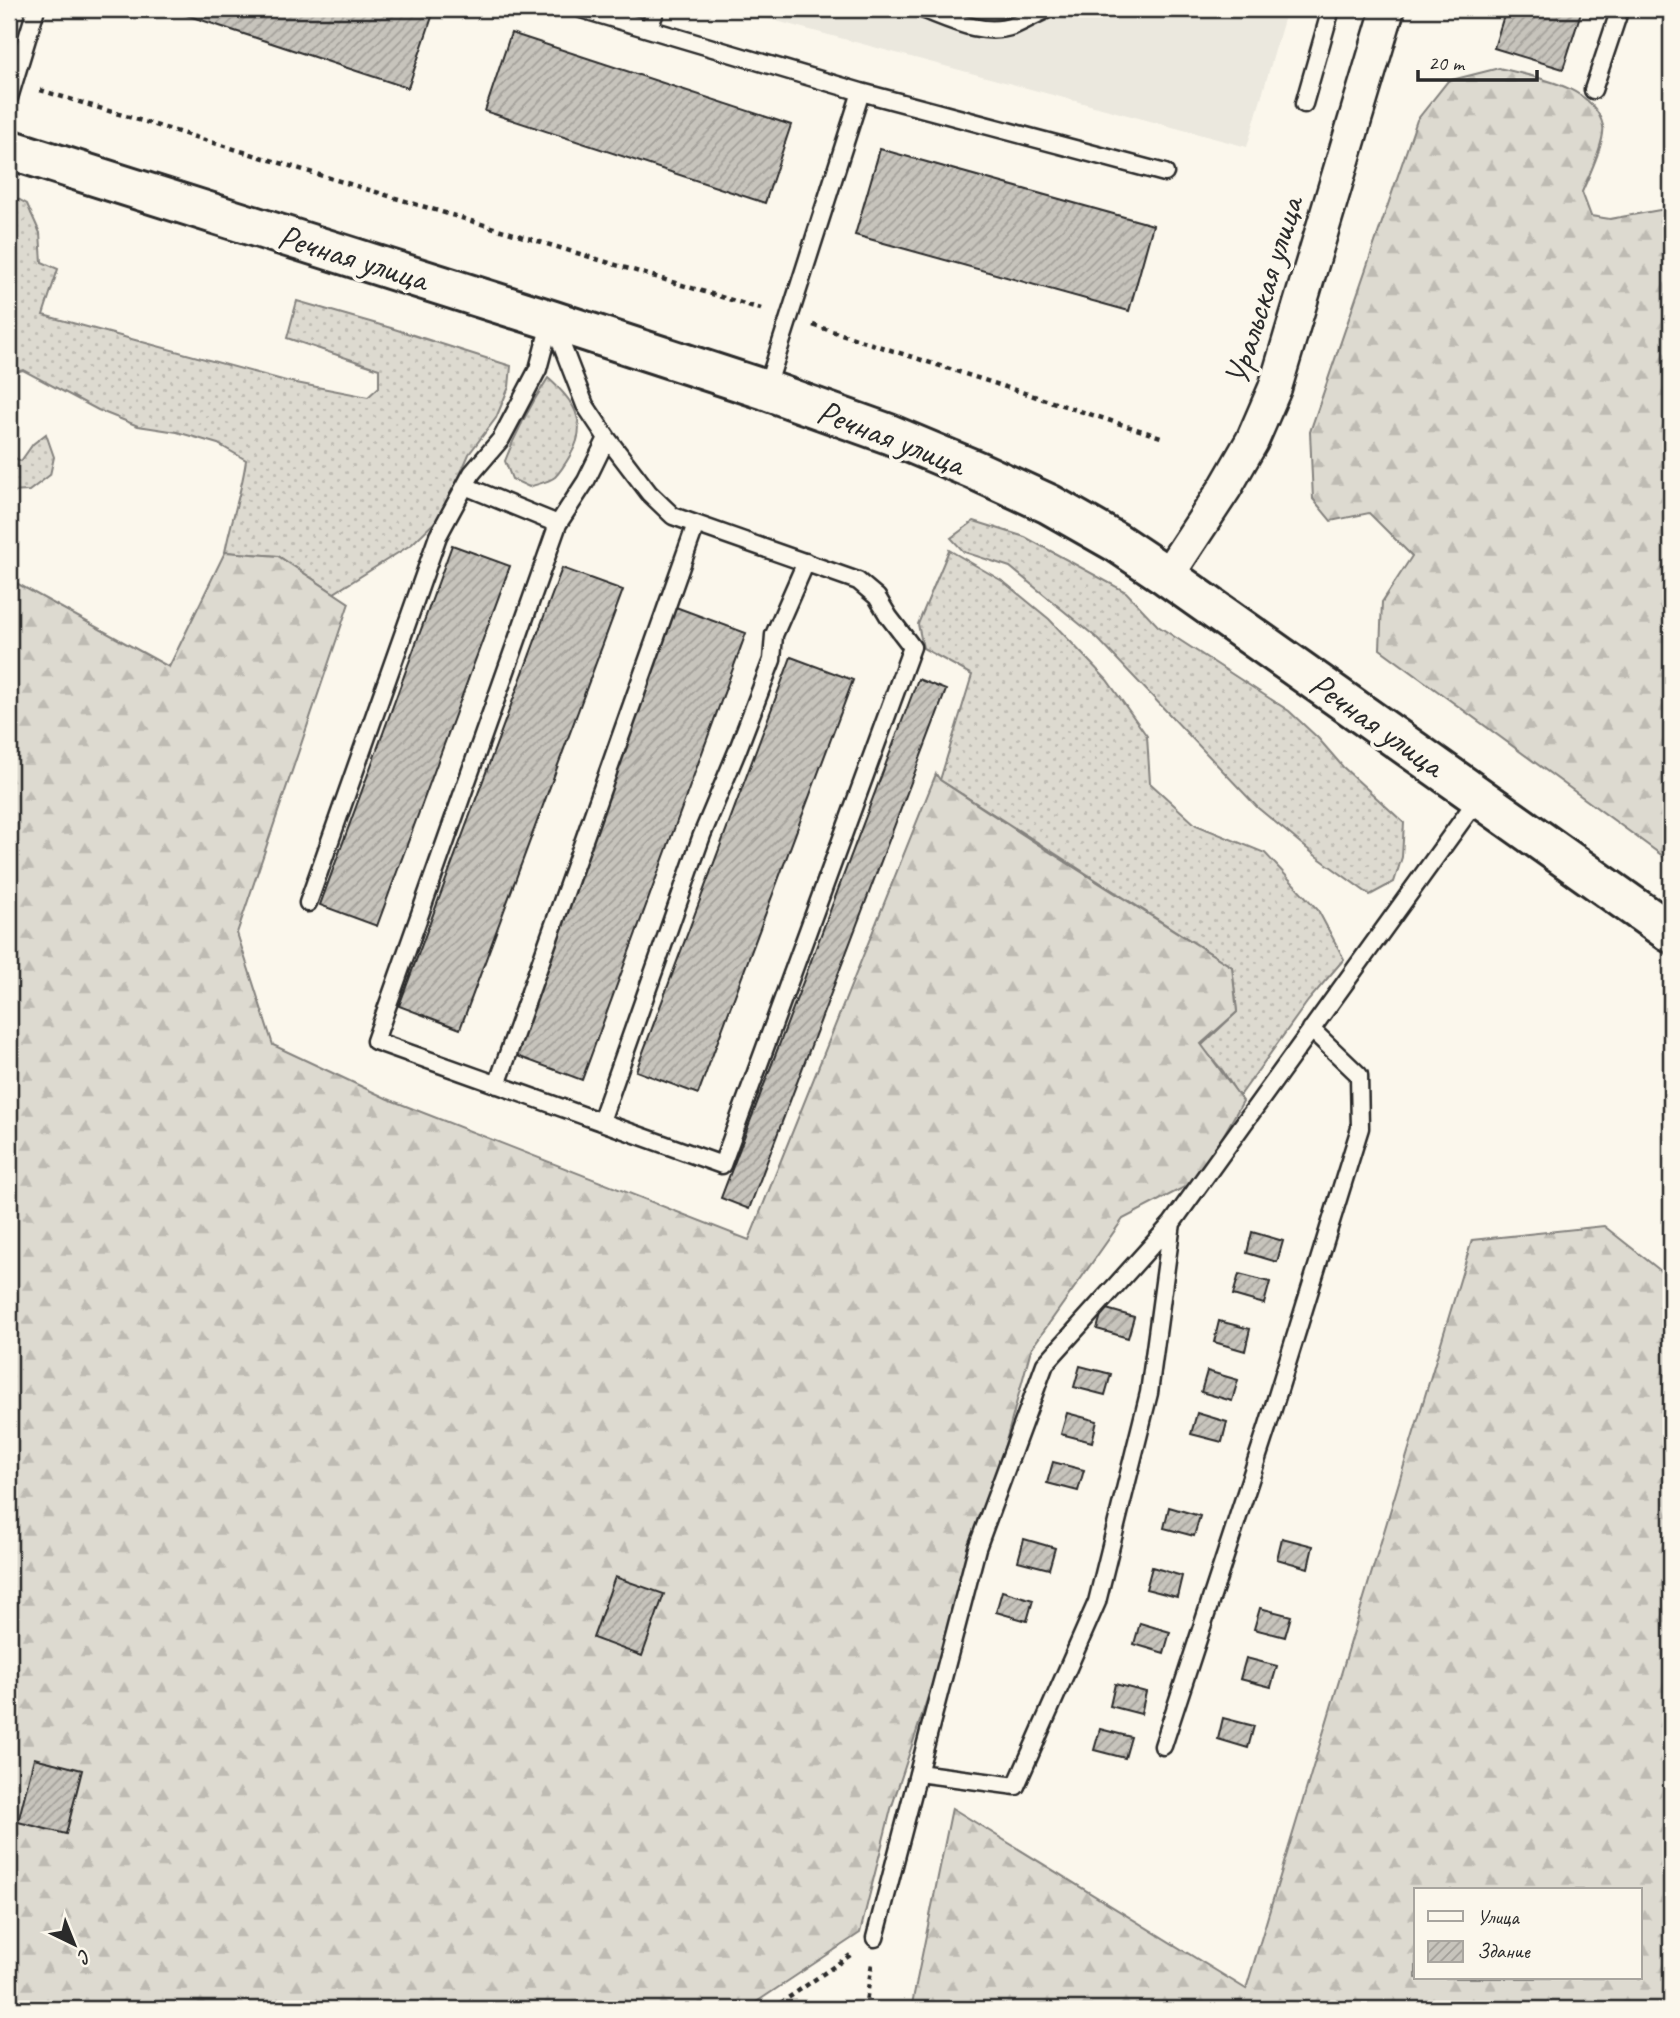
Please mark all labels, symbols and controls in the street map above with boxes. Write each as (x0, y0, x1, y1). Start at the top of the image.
scale bar (1418, 38, 1536, 82)
text: 20 m (1428, 50, 1466, 76)
street label: Уральская улица (1214, 189, 1314, 391)
street label: Речная улица (273, 213, 436, 302)
street label: Речная улица (811, 389, 973, 487)
street label: Речная улица (1301, 662, 1455, 789)
legend (1414, 1888, 1642, 1980)
text: Улица (1477, 1904, 1520, 1930)
north arrow (38, 1910, 108, 1980)
text: Здание (1477, 1938, 1531, 1964)
text: С (71, 1944, 97, 1969)

